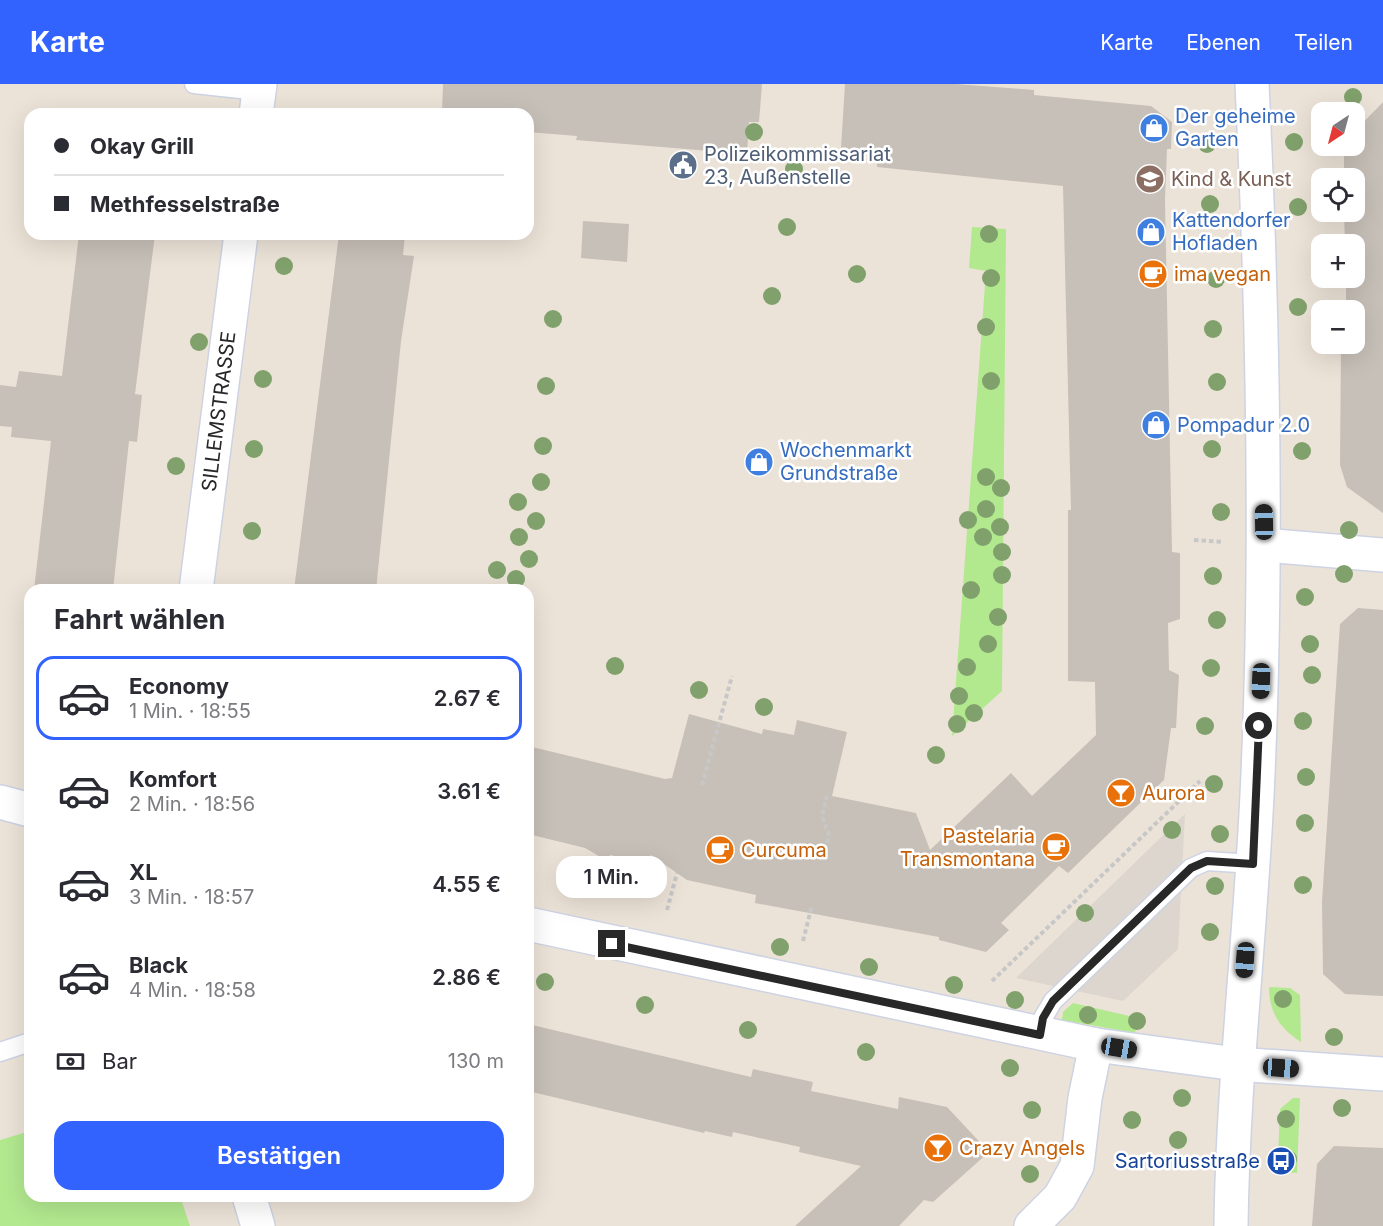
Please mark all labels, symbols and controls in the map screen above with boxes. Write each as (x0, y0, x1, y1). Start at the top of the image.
text: Karte (30, 25, 105, 59)
text: Karte (1100, 30, 1153, 55)
text: Ebenen (1186, 30, 1261, 55)
text: Teilen (1294, 30, 1353, 55)
north arrow (1311, 102, 1365, 156)
map controls (1311, 102, 1365, 354)
place label: Der geheime Garten (1175, 104, 1296, 151)
shop icon: Der geheime Garten (1138, 112, 1170, 144)
text: Okay Grill (90, 133, 194, 159)
place label: Polizeikommissariat 23, Außenstelle (704, 142, 891, 189)
public building icon: Polizeikommissariat 23, Außenstelle (667, 149, 699, 181)
school or university icon: Kind & Kunst (1134, 163, 1166, 195)
place label: Kind & Kunst (1171, 167, 1292, 191)
button: locate (1311, 168, 1365, 222)
text: Methfesselstraße (90, 191, 280, 217)
place label: Kattendorfer Hofladen (1172, 208, 1291, 255)
shop icon: Kattendorfer Hofladen (1135, 216, 1167, 248)
button: + (1311, 234, 1365, 288)
cafe icon: ima vegan (1137, 258, 1169, 290)
place label: ima vegan (1174, 262, 1271, 286)
button: − (1311, 300, 1365, 354)
street label: SILLEMSTRASSE (197, 330, 241, 493)
shop icon: Pompadur 2.0 (1140, 409, 1172, 441)
place label: Pompadur 2.0 (1177, 413, 1310, 437)
place label: Wochenmarkt Grundstraße (780, 438, 912, 485)
shop icon: Wochenmarkt Grundstraße (743, 446, 775, 478)
car (1255, 504, 1273, 540)
text: Fahrt wählen (54, 603, 225, 636)
car (1251, 663, 1271, 699)
icon: car (57, 671, 111, 725)
text: Economy (129, 673, 229, 699)
text: 2.67 € (434, 685, 501, 711)
text: 1 Min. · 18:55 (129, 699, 251, 723)
route start (1245, 712, 1272, 739)
icon: car (57, 764, 111, 818)
text: Komfort (129, 766, 217, 792)
bar icon: Aurora (1105, 777, 1137, 809)
text: 3.61 € (437, 778, 501, 804)
place label: Aurora (1142, 781, 1206, 805)
text: 2 Min. · 18:56 (129, 792, 255, 816)
place label: Pastelaria Transmontana (900, 824, 1035, 871)
cafe icon: Pastelaria Transmontana (1040, 831, 1072, 863)
cafe icon: Curcuma (704, 834, 736, 866)
place label: Curcuma (741, 838, 827, 862)
icon: car (57, 857, 111, 911)
callout: 1 Min. (556, 857, 668, 899)
text: XL (129, 859, 158, 885)
text: 1 Min. (584, 865, 639, 889)
text: 4.55 € (432, 871, 501, 897)
text: 3 Min. · 18:57 (129, 885, 254, 909)
route end (598, 930, 625, 957)
car (1235, 941, 1255, 979)
icon: car (57, 950, 111, 1004)
text: Black (129, 952, 188, 978)
text: 2.86 € (432, 964, 501, 990)
text: 4 Min. · 18:58 (129, 978, 256, 1002)
car (1100, 1036, 1138, 1060)
icon: cash (54, 1045, 87, 1078)
text: Bar (102, 1048, 137, 1074)
text: 130 m (448, 1049, 504, 1073)
car (1262, 1058, 1300, 1078)
button: Bestätigen (54, 1121, 504, 1190)
bar icon: Crazy Angels (922, 1132, 954, 1164)
place label: Crazy Angels (959, 1136, 1085, 1160)
bus stop icon: Sartoriusstraße (1265, 1145, 1297, 1177)
place label: Sartoriusstraße (1115, 1149, 1260, 1173)

